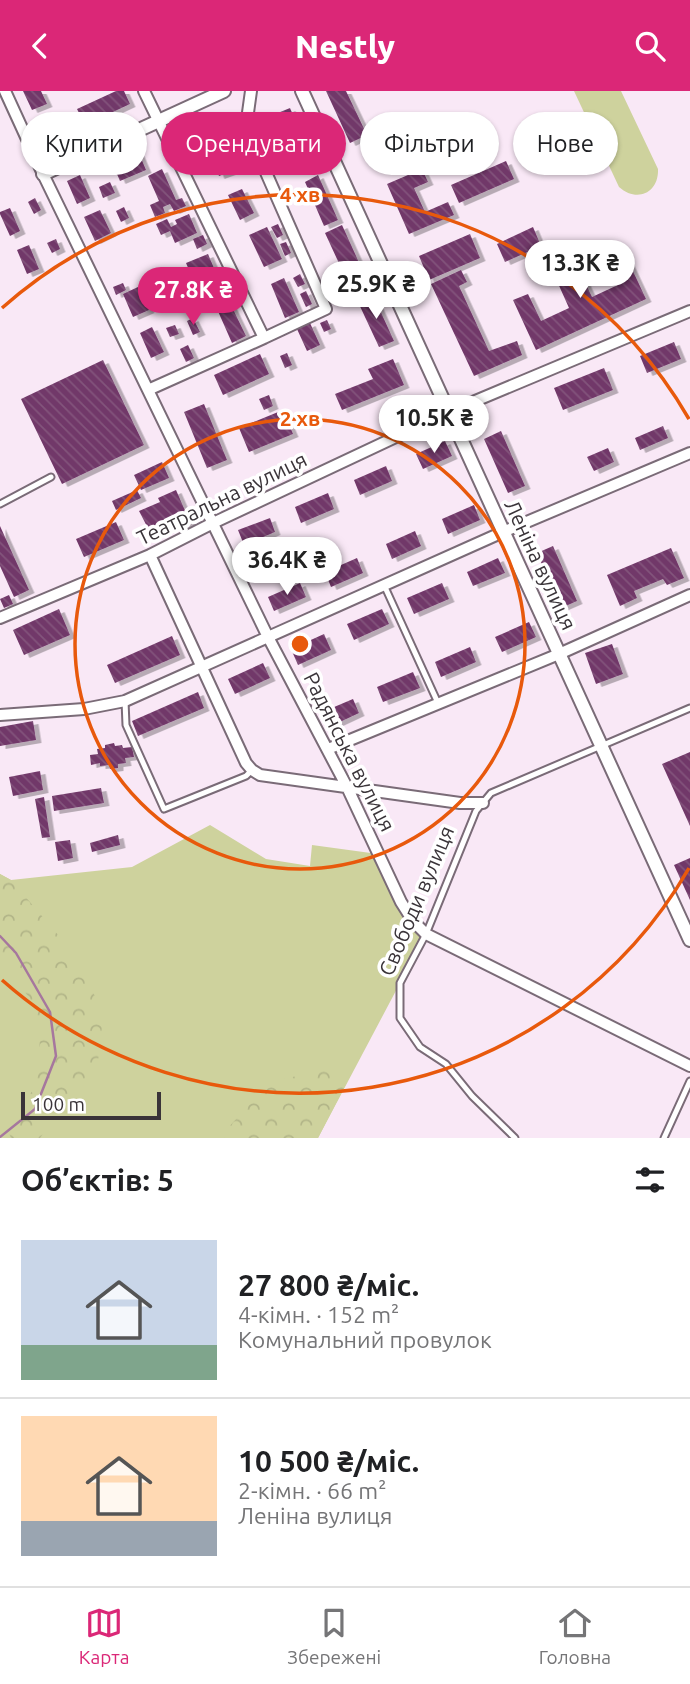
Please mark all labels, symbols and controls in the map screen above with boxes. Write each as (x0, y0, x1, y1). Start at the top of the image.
icon: back (21, 27, 59, 65)
icon: search (631, 27, 669, 65)
text: Nestly (295, 28, 395, 64)
chip: Купити (21, 112, 147, 175)
chip: Орендувати (161, 112, 346, 175)
chip: Фільтри (360, 112, 499, 175)
chip: Нове (513, 112, 618, 175)
text: 4 хв (280, 182, 320, 206)
pin: 13.3K ₴ (515, 241, 645, 300)
text: 13.3K ₴ (541, 250, 619, 275)
pin: 25.9K ₴ (311, 261, 441, 321)
pin: 27.8K ₴ (128, 267, 258, 327)
text: 25.9K ₴ (337, 271, 415, 296)
text: 27.8K ₴ (154, 277, 232, 302)
pin: 10.5K ₴ (369, 395, 499, 455)
text: 10.5K ₴ (395, 405, 473, 430)
text: 2 хв (280, 406, 320, 430)
street label: Театральна вулиця (133, 447, 310, 550)
street label: Леніна вулиця (500, 496, 582, 634)
pin: 36.4K ₴ (222, 538, 352, 597)
text: 36.4K ₴ (248, 547, 326, 572)
centre of rings (288, 632, 312, 656)
street label: Радянська вулиця (299, 668, 400, 835)
street label: Свободи вулиця (374, 822, 458, 979)
scale bar (21, 1089, 161, 1121)
text: 100 m (32, 1093, 85, 1115)
icon: filters (631, 1161, 669, 1199)
text: Об’єктів: 5 (21, 1163, 174, 1197)
icon: home (77, 1268, 161, 1352)
text: 27 800 ₴/міс. (238, 1268, 419, 1302)
text: 4-кімн. · 152 m² (238, 1302, 399, 1327)
text: Комунальний провулок (238, 1327, 492, 1352)
icon: home (77, 1444, 161, 1528)
text: 10 500 ₴/міс. (238, 1444, 419, 1478)
text: 2-кімн. · 66 m² (238, 1478, 386, 1503)
text: Леніна вулиця (238, 1503, 392, 1528)
tab: Карта (79, 1604, 130, 1668)
tab: Збережені (287, 1604, 381, 1668)
tab: Головна (539, 1604, 611, 1668)

